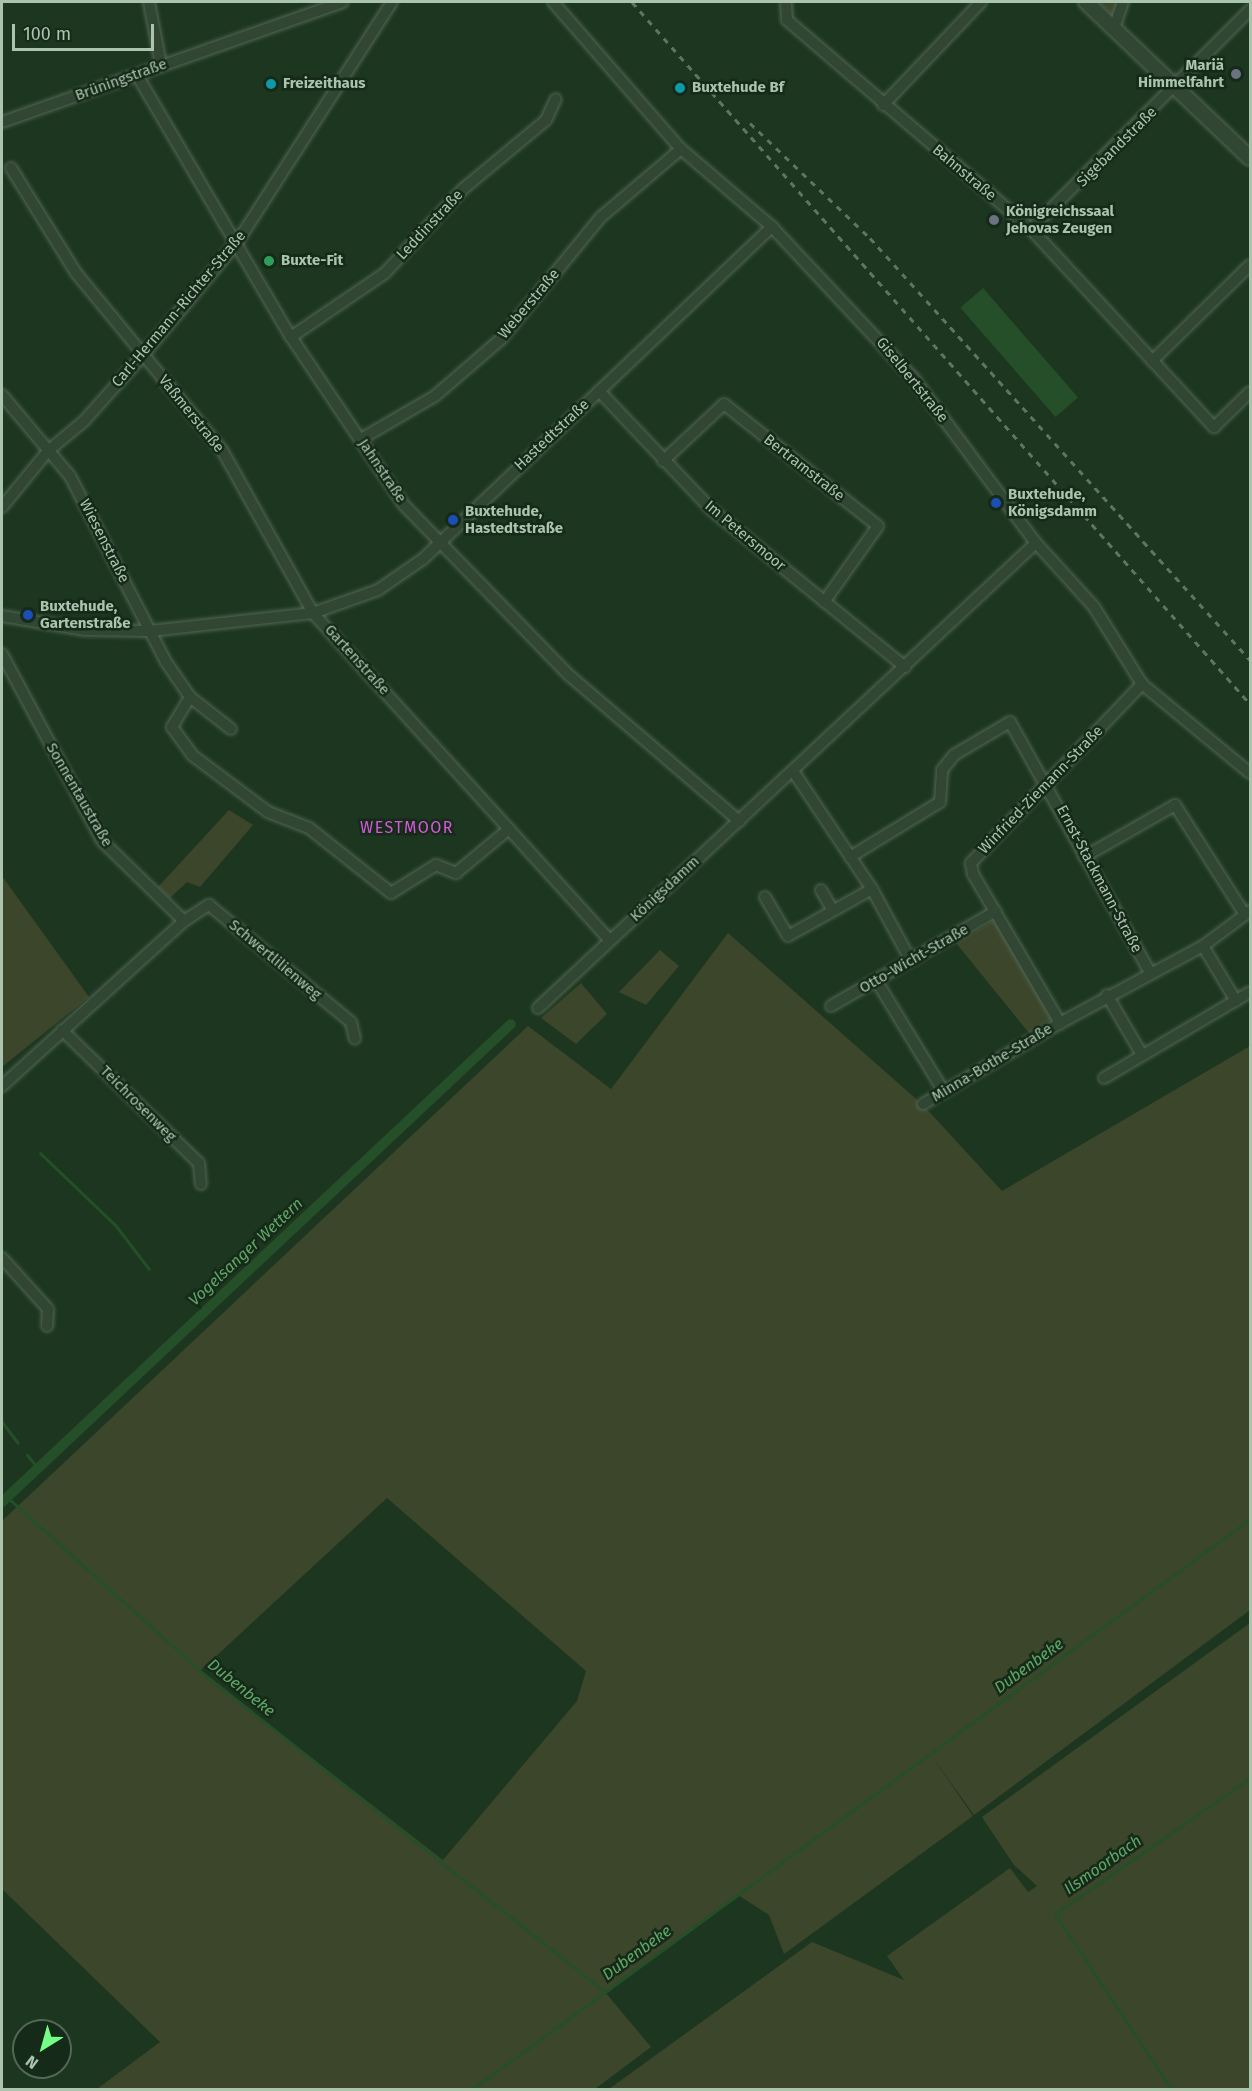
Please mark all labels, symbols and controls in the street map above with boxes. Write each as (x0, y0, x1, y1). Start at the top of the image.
scale bar (15, 12, 158, 50)
text: 100 m (23, 23, 71, 45)
street label: Brüningstraße (73, 55, 169, 105)
place label: Mariä Himmelfahrt (1138, 56, 1224, 91)
marker: Mariä Himmelfahrt (1229, 67, 1243, 81)
place label: Freizeithaus (283, 75, 366, 93)
marker: Freizeithaus (264, 77, 278, 91)
place label: Buxtehude Bf (692, 79, 784, 97)
marker: Buxtehude Bf (673, 81, 687, 95)
street label: Sigebandstraße (1073, 103, 1161, 191)
street label: Bahnstraße (928, 141, 1000, 205)
street label: Leddinstraße (393, 186, 467, 264)
place label: Königreichssaal Jehovas Zeugen (1006, 202, 1114, 237)
marker: Königreichssaal Jehovas Zeugen (987, 213, 1001, 227)
street label: Carl-Hermann-Richter-Straße (108, 227, 250, 391)
place label: Buxte-Fit (281, 252, 343, 270)
marker: Buxte-Fit (262, 254, 276, 268)
street label: Weberstraße (494, 265, 564, 343)
street label: Giselbertstraße (872, 334, 952, 426)
street label: Vaßmerstraße (154, 372, 228, 456)
street label: Hastedtstraße (511, 396, 593, 474)
street label: Bertramstraße (760, 431, 848, 505)
street label: Jahnstraße (354, 436, 410, 506)
place label: Buxtehude, Königsdamm (1008, 485, 1097, 520)
street label: Wiesenstraße (75, 496, 133, 586)
marker: Buxtehude, Königsdamm (989, 496, 1003, 510)
street label: Im Petersmoor (701, 497, 789, 575)
place label: Buxtehude, Hastedtstraße (465, 502, 563, 537)
marker: Buxtehude, Hastedtstraße (446, 513, 460, 527)
place label: Buxtehude, Gartenstraße (40, 597, 130, 632)
marker: Buxtehude, Gartenstraße (21, 608, 35, 622)
street label: Gartenstraße (321, 621, 393, 699)
street label: Winfried-Ziemann-Straße (975, 722, 1107, 858)
street label: Sonnentaustraße (42, 740, 116, 850)
street label: Ernst-Stackmann-Straße (1052, 802, 1146, 956)
district label: WESTMOOR (360, 818, 454, 838)
street label: Königsdamm (627, 852, 703, 926)
street label: Schwertlilienweg (225, 916, 325, 1004)
street label: Otto-Wicht-Straße (856, 921, 972, 997)
street label: Minna-Bothe-Straße (929, 1020, 1055, 1106)
street label: Teichrosenweg (96, 1062, 180, 1146)
water label: Vogelsanger Wettern (185, 1194, 307, 1310)
water label: Dubenbeke (991, 1634, 1067, 1698)
water label: Dubenbeke (204, 1655, 278, 1721)
water label: Ilsmoorbach (1061, 1831, 1145, 1899)
water label: Dubenbeke (599, 1921, 675, 1985)
north arrow (12, 2019, 72, 2079)
text: N (22, 2051, 42, 2073)

